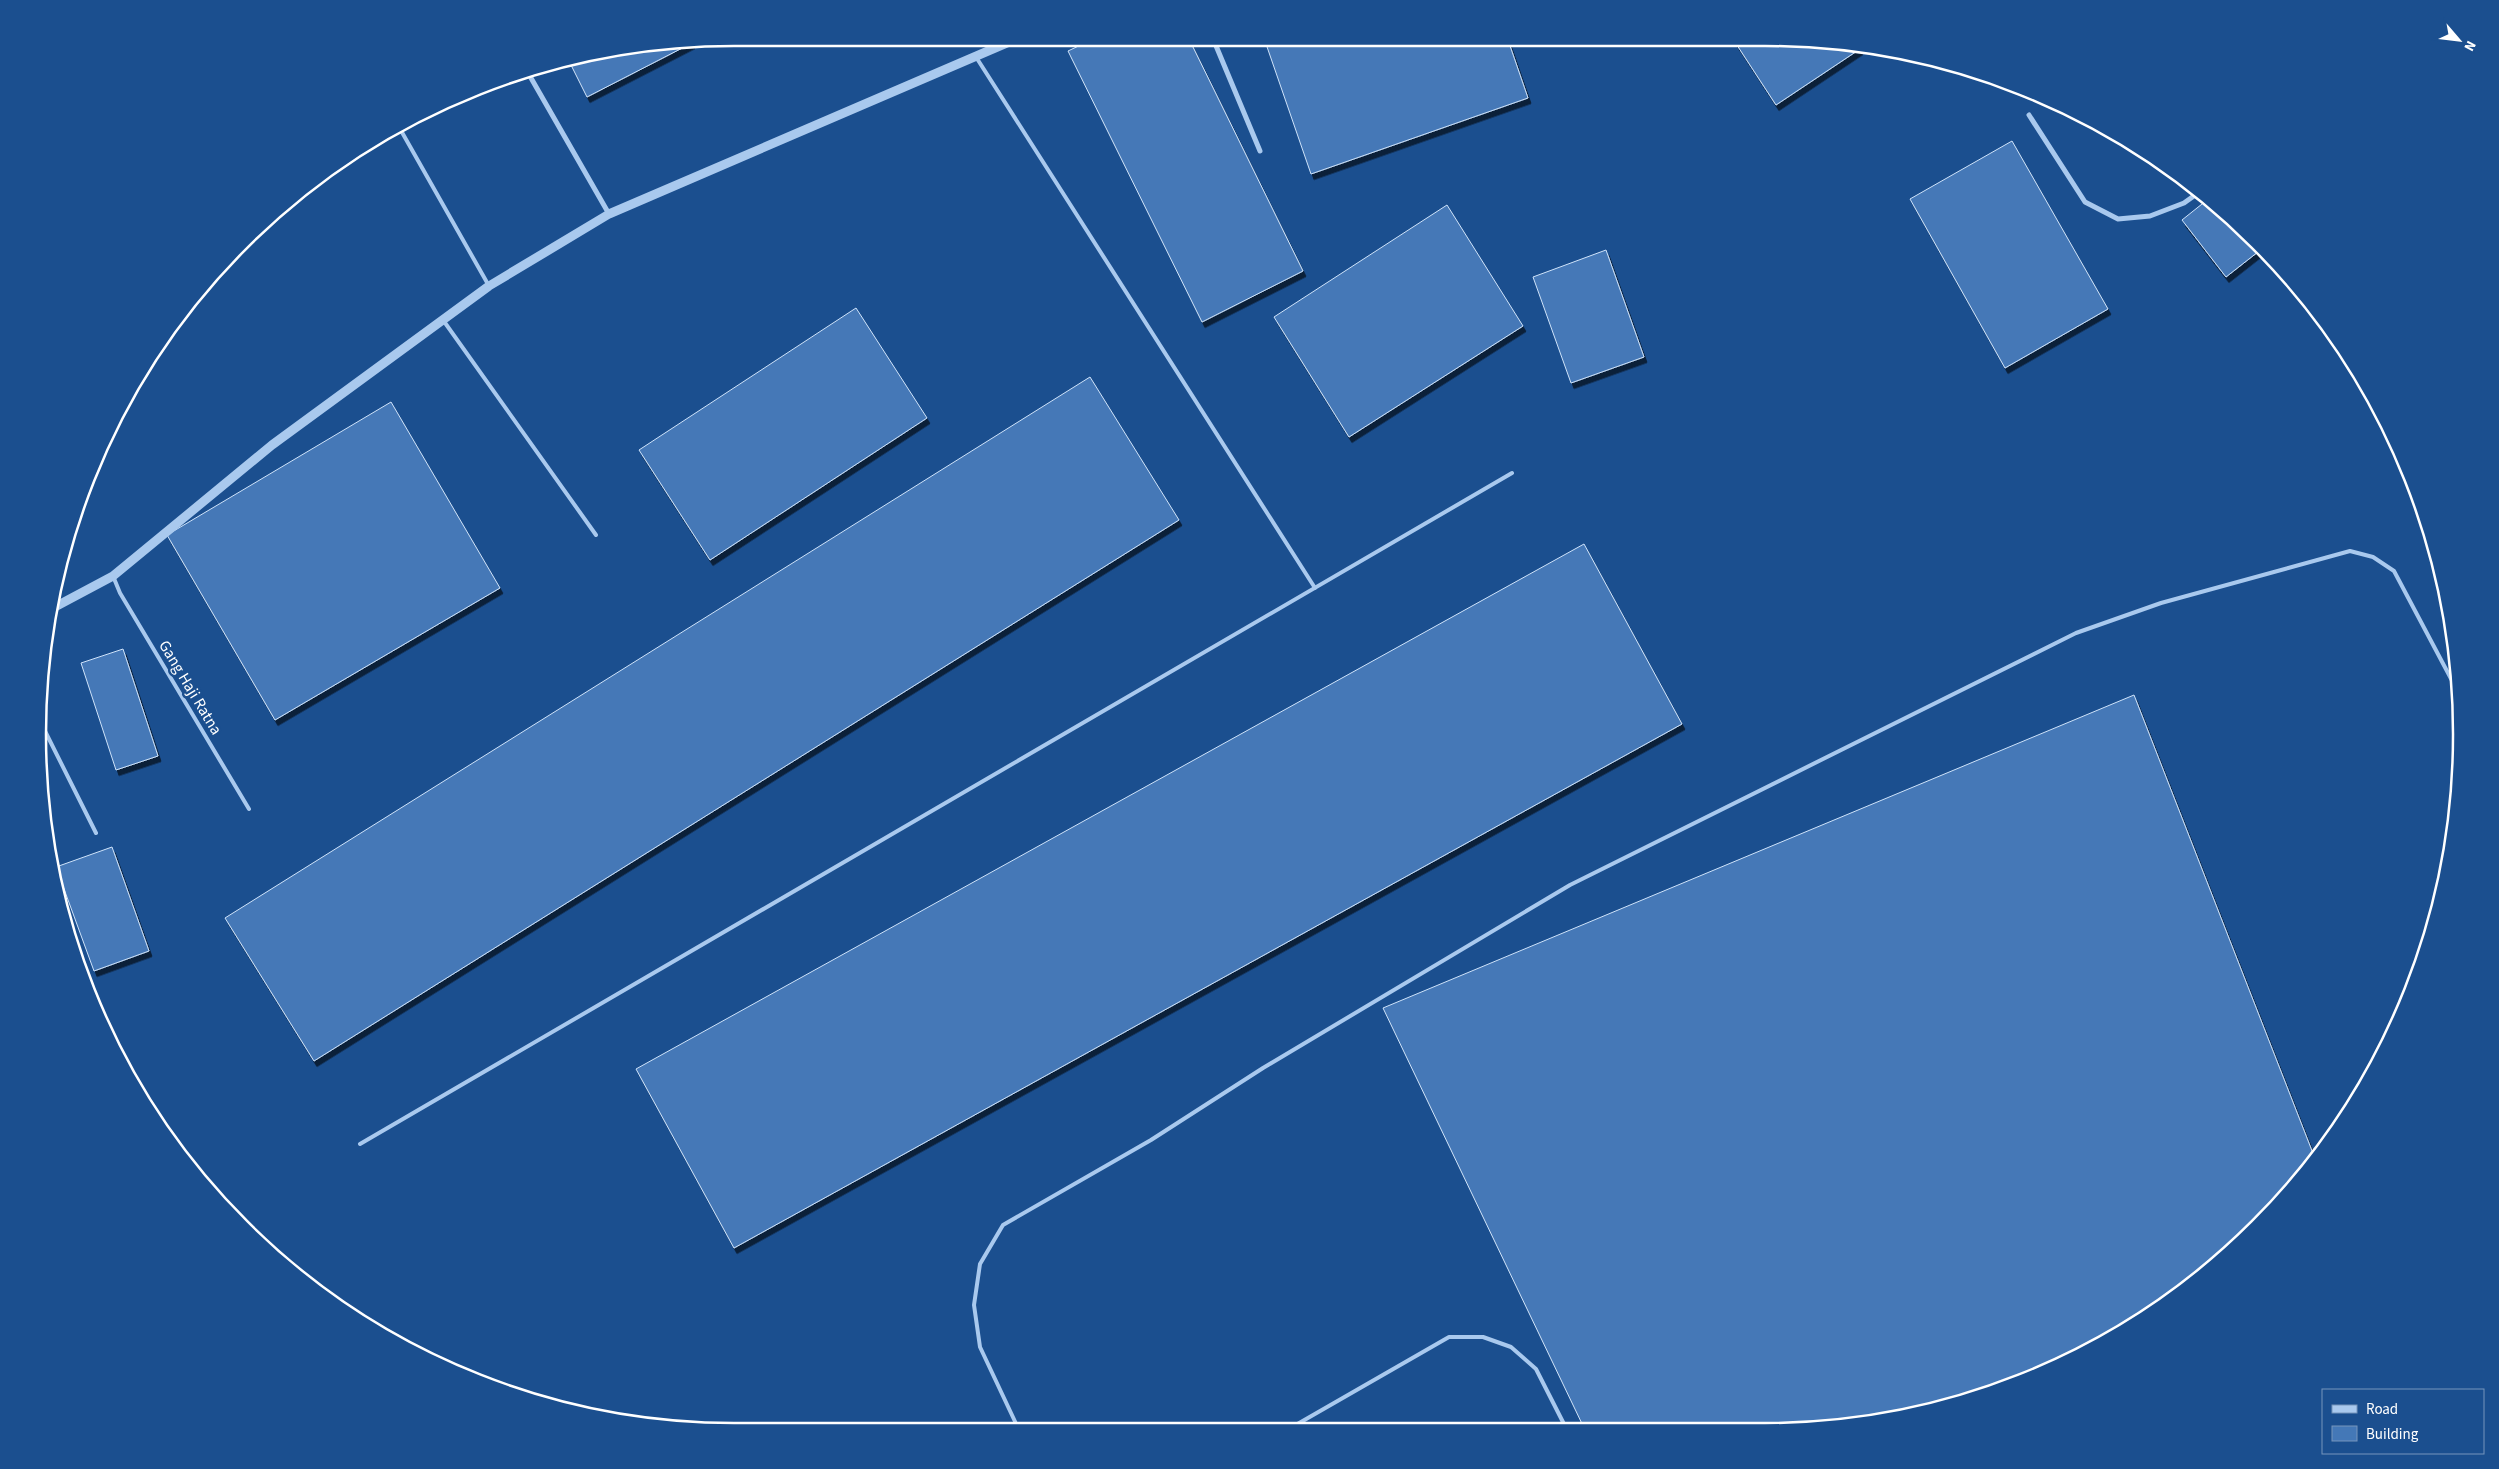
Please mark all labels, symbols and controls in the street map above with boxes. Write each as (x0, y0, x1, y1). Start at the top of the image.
north arrow (2434, 15, 2484, 65)
text: N (2459, 37, 2481, 54)
street label: Gang Haji Ratna (153, 636, 227, 739)
legend (2322, 1389, 2484, 1454)
text: Road (2366, 1399, 2398, 1420)
text: Building (2366, 1424, 2419, 1445)

